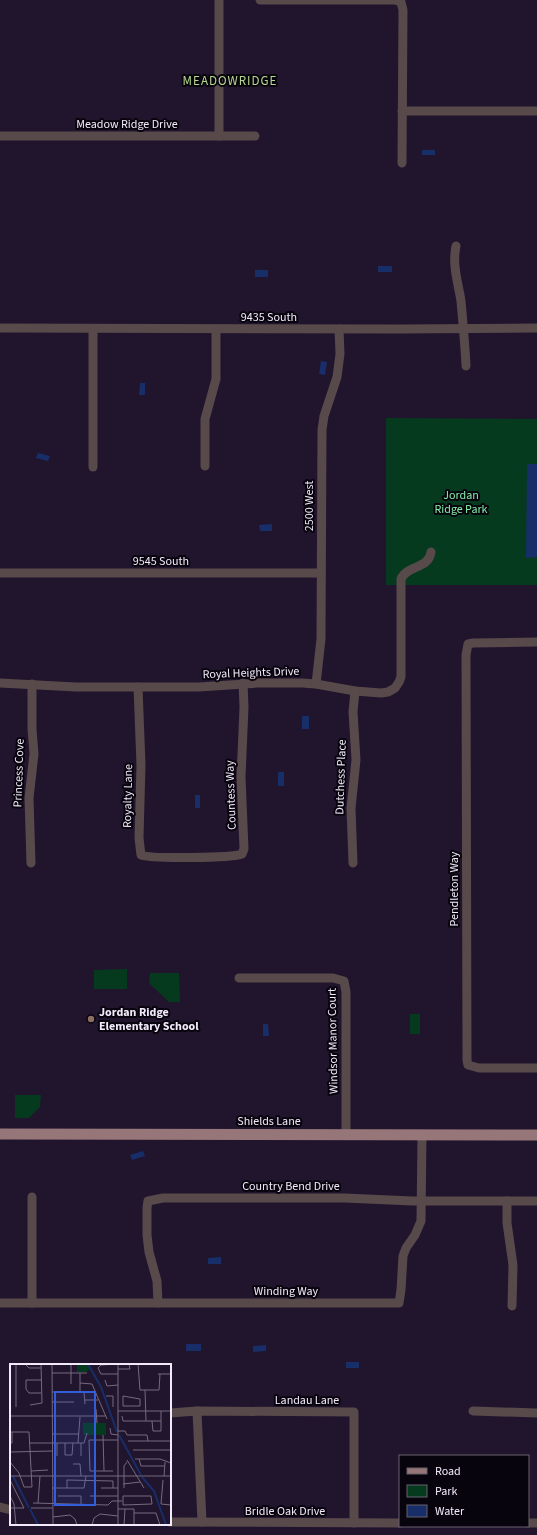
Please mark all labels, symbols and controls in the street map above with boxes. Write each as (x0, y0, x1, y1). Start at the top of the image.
district label: MEADOWRIDGE (183, 72, 277, 90)
street label: Meadow Ridge Drive (76, 116, 178, 133)
street label: 9435 South (241, 309, 297, 326)
street label: 2500 West (301, 481, 318, 531)
park label: Jordan Ridge Park (434, 487, 488, 518)
street label: 9545 South (133, 553, 189, 570)
street label: Royal Heights Drive (202, 663, 300, 683)
street label: Princess Cove (9, 738, 29, 808)
street label: Dutchess Place (331, 739, 351, 815)
street label: Countess Way (221, 760, 241, 830)
street label: Royalty Lane (119, 764, 137, 828)
street label: Pendleton Way (446, 851, 463, 926)
street label: Windsor Manor Court (324, 988, 342, 1094)
place label: Jordan Ridge Elementary School (99, 1004, 199, 1035)
marker: Jordan Ridge Elementary School (86, 1014, 96, 1024)
street label: Shields Lane (237, 1113, 301, 1130)
street label: Country Bend Drive (242, 1178, 340, 1195)
street label: Winding Way (254, 1283, 319, 1300)
inset map (10, 1364, 171, 1525)
street label: Landau Lane (275, 1392, 339, 1409)
legend (399, 1455, 529, 1527)
text: Road (435, 1463, 461, 1480)
text: Park (435, 1483, 457, 1500)
street label: Bridle Oak Drive (245, 1503, 325, 1520)
text: Water (435, 1503, 465, 1520)

